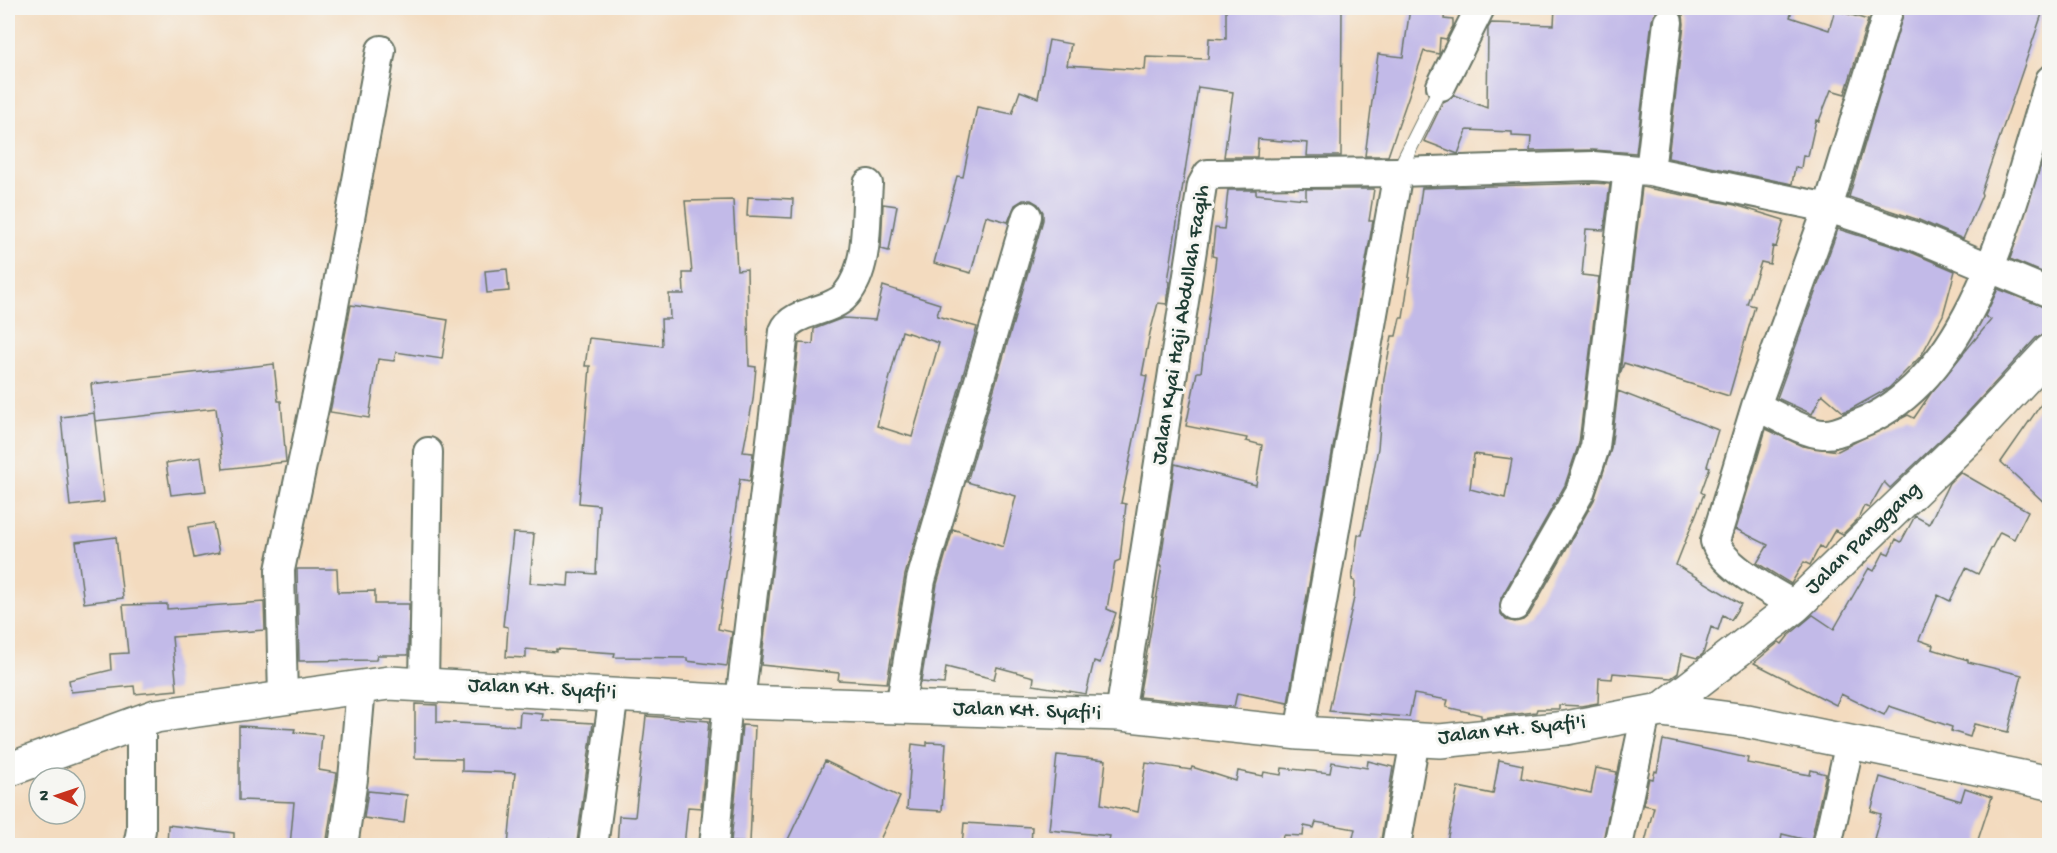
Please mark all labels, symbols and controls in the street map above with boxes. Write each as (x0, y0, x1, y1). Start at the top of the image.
street label: Jalan Kyai Haji Abdullah Faqih (1147, 183, 1217, 467)
street label: Jalan Panggang (1800, 477, 1928, 601)
street label: Jalan KH. Syafi'i (467, 673, 617, 707)
street label: Jalan KH. Syafi'i (952, 696, 1102, 728)
street label: Jalan KH. Syafi'i (1437, 710, 1587, 752)
north arrow (27, 766, 87, 826)
text: N (36, 789, 55, 801)

